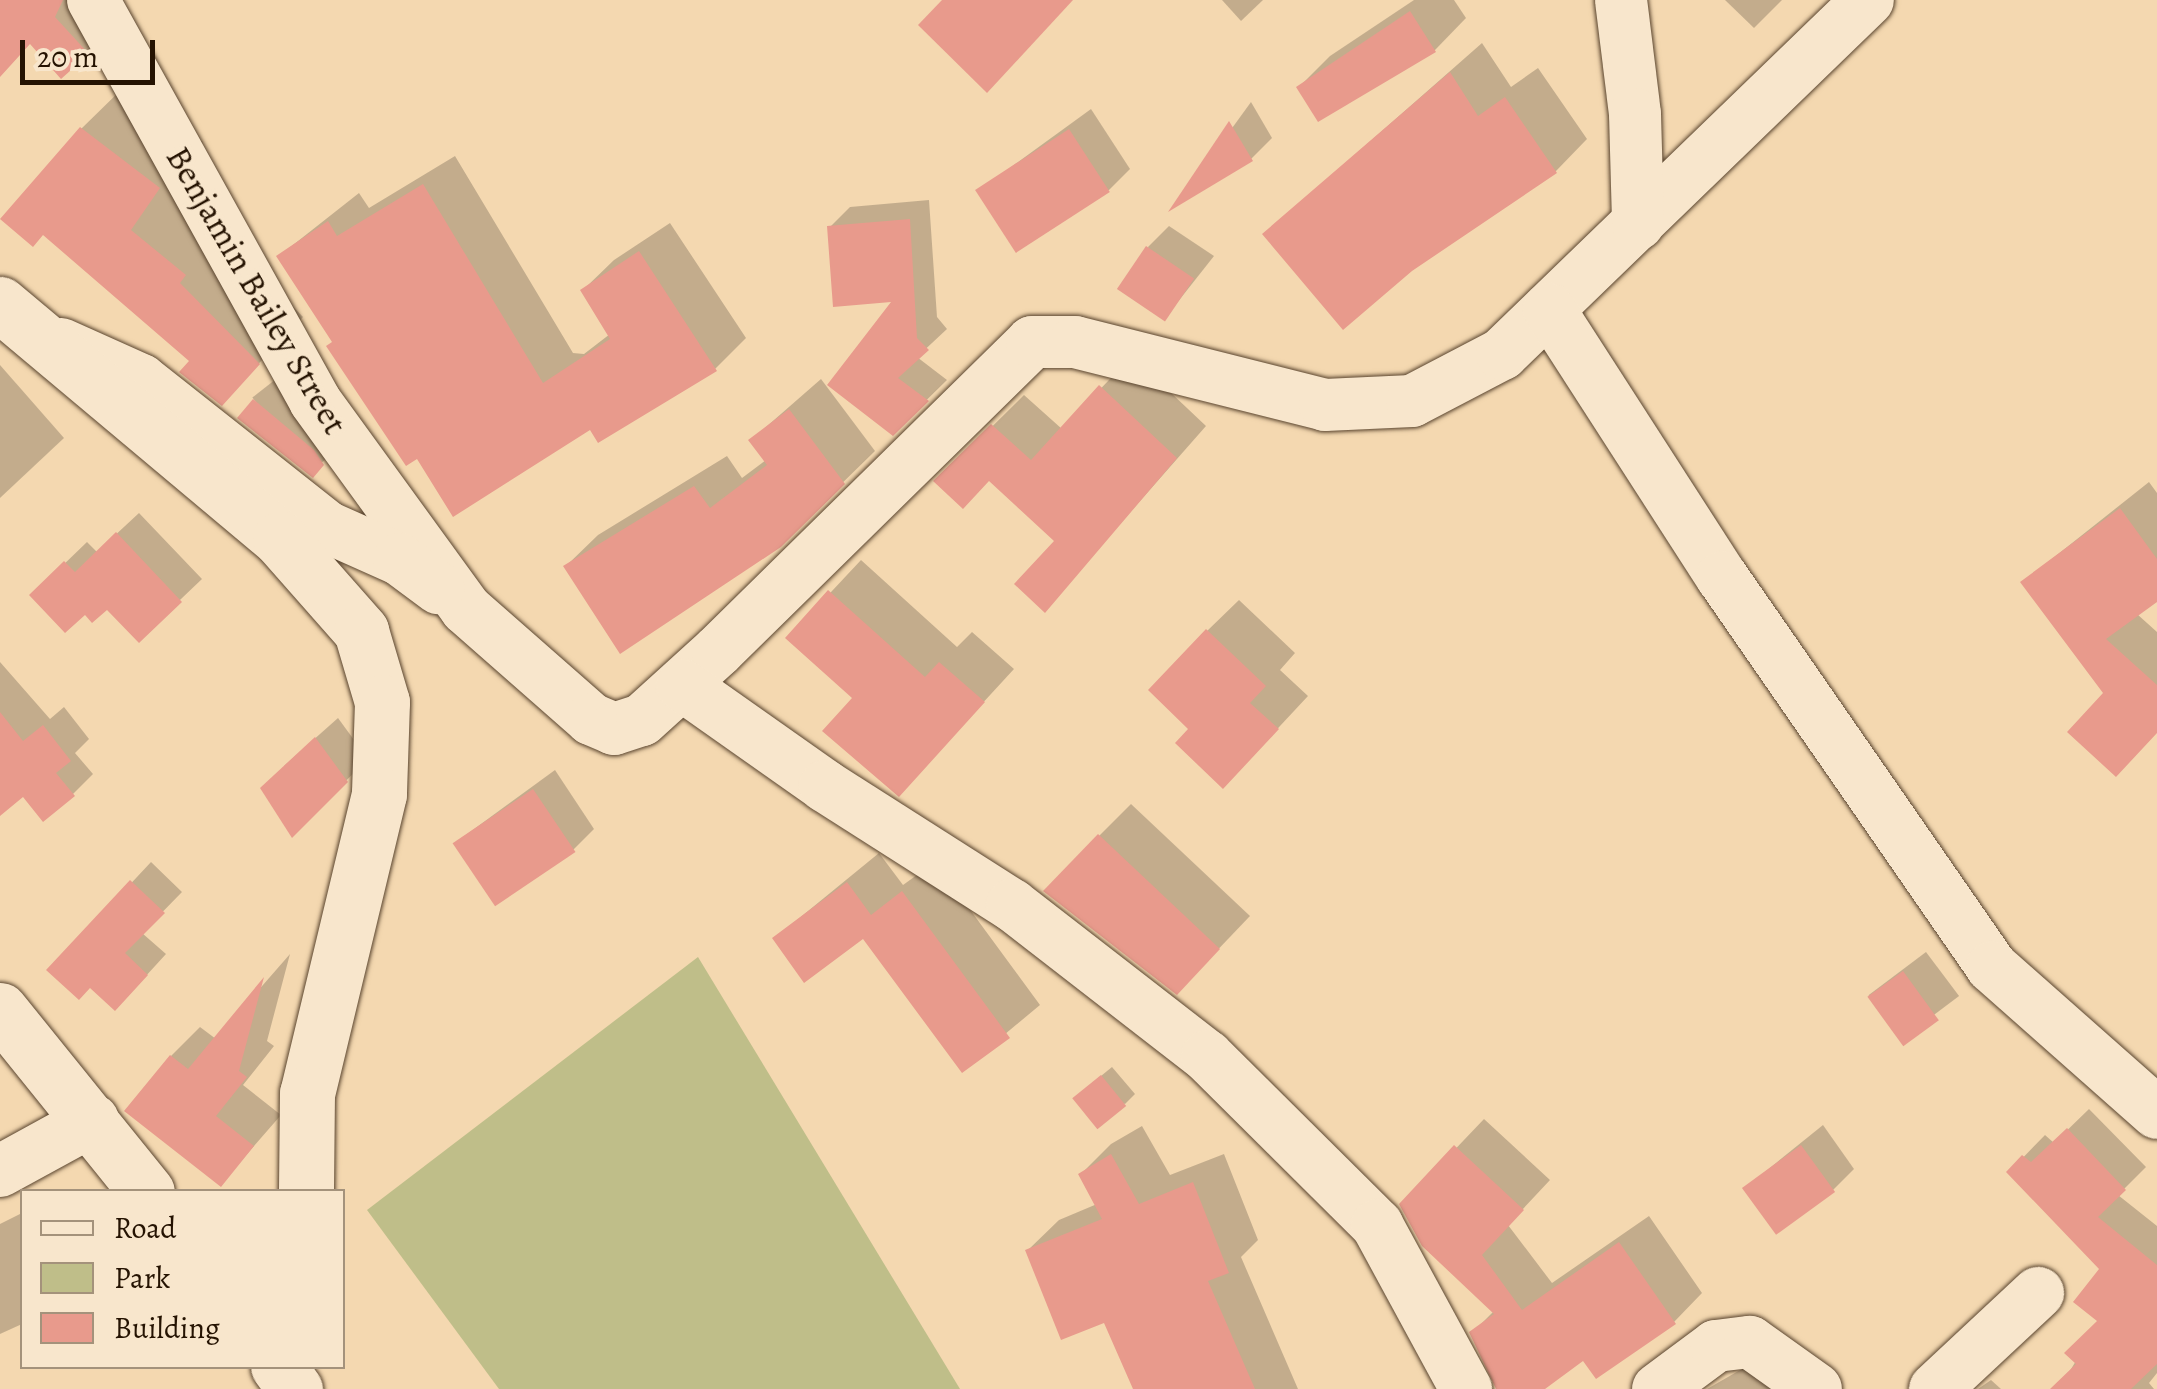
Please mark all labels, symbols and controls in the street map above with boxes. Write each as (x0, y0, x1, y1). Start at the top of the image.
scale bar (25, 20, 160, 82)
text: 20 m (37, 37, 98, 77)
street label: Benjamin Bailey Street (157, 139, 357, 441)
legend (20, 1189, 345, 1369)
text: Road (114, 1208, 176, 1248)
text: Park (114, 1258, 170, 1298)
text: Building (114, 1308, 220, 1348)

